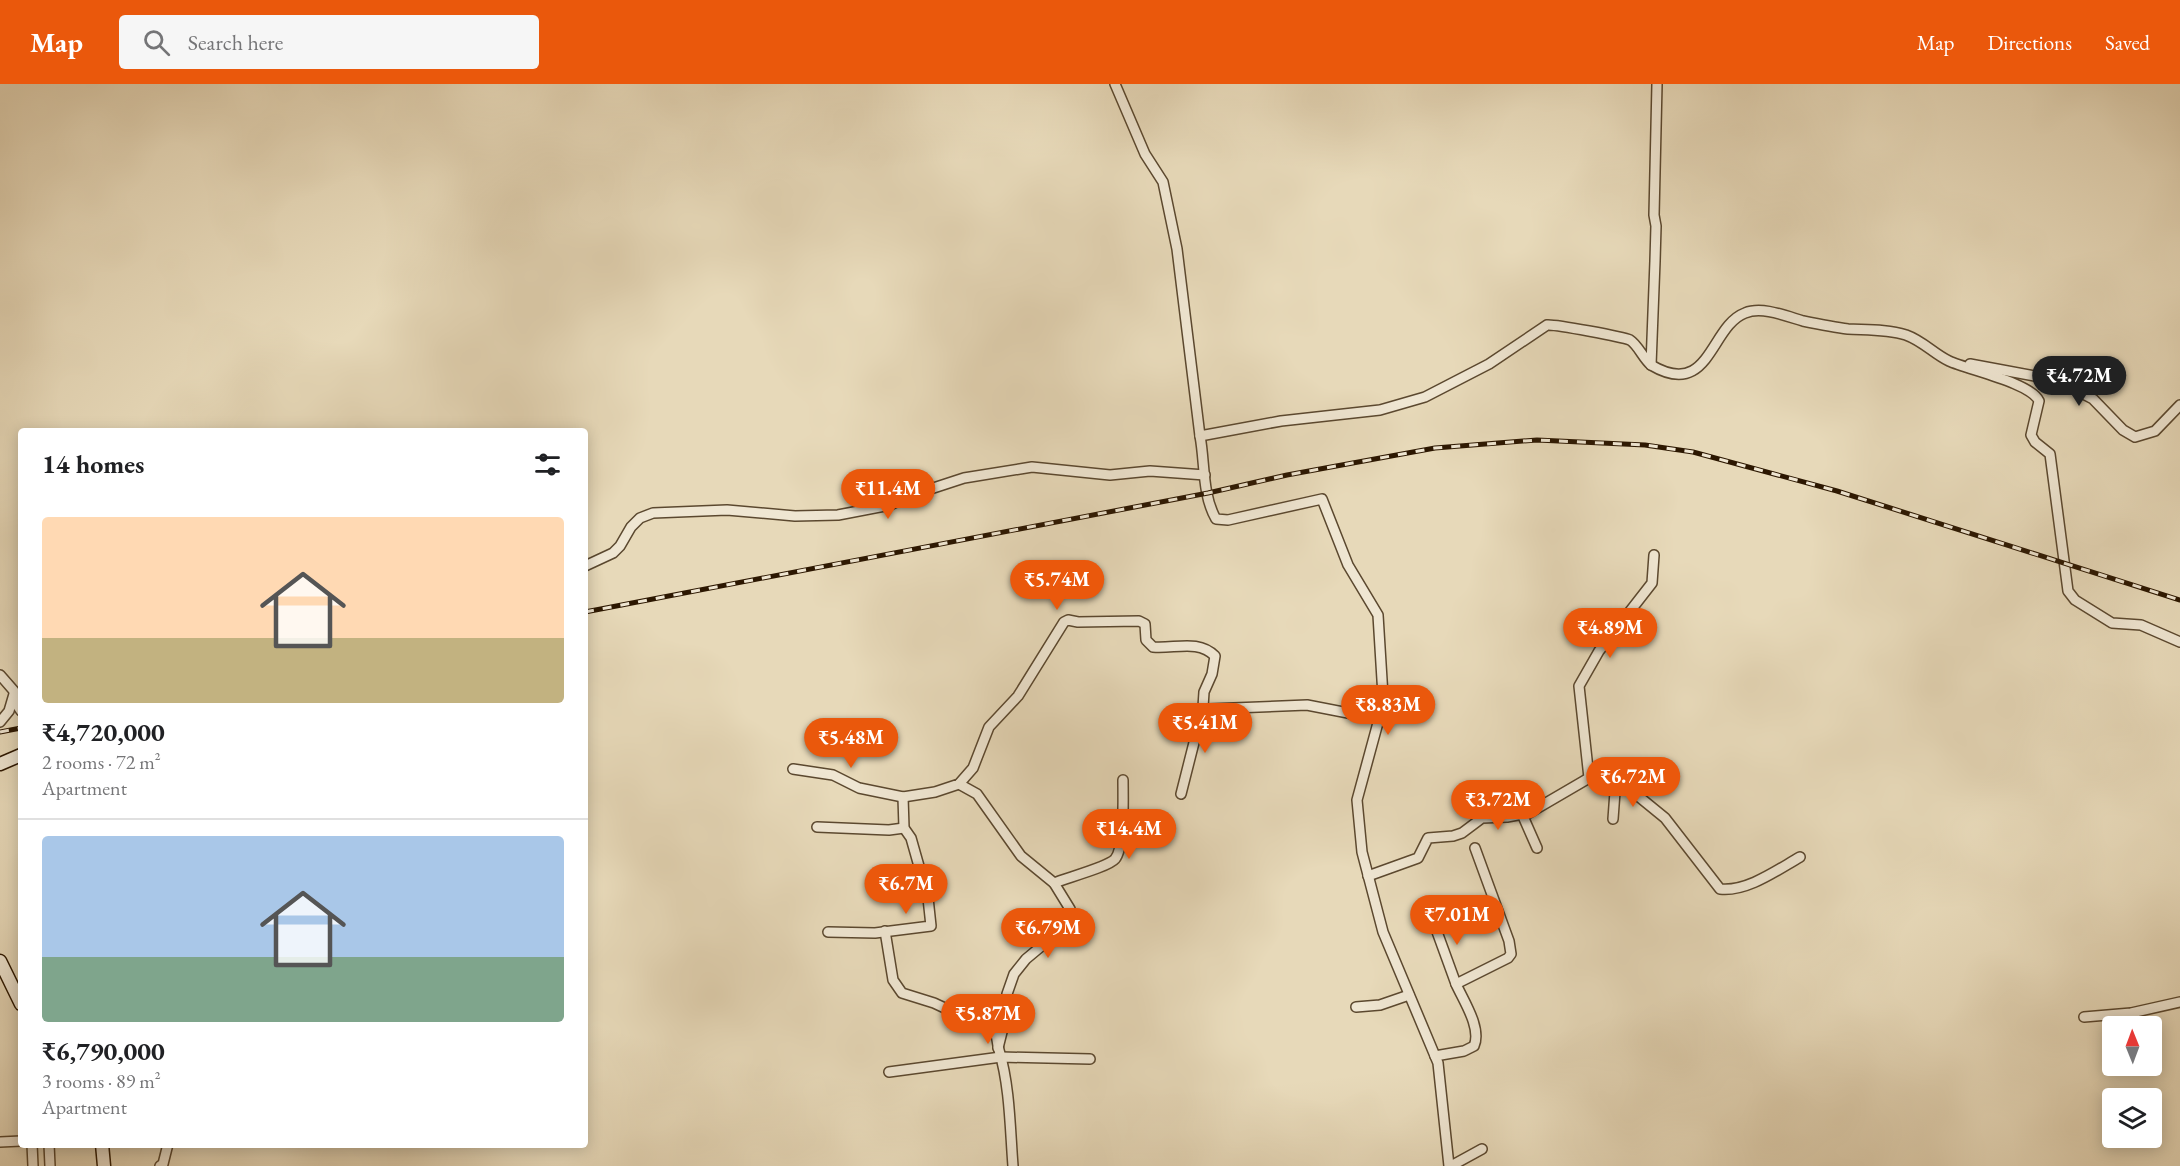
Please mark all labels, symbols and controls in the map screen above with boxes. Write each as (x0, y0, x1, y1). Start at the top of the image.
search box (119, 15, 539, 69)
text: Map (30, 24, 83, 60)
icon: search (140, 26, 173, 59)
text: Search here (188, 28, 283, 57)
text: Map (1917, 29, 1954, 56)
text: Directions (1987, 29, 2072, 56)
text: Saved (2105, 29, 2150, 56)
pin: ₹4.72M (2030, 356, 2128, 407)
text: ₹4.72M (2046, 362, 2112, 388)
text: 14 homes (42, 447, 144, 481)
icon: filters (531, 448, 564, 481)
pin: ₹11.4M (839, 469, 937, 520)
text: ₹11.4M (855, 475, 921, 501)
icon: home (249, 556, 357, 664)
pin: ₹5.74M (1008, 560, 1106, 611)
text: ₹5.74M (1024, 566, 1090, 592)
pin: ₹4.89M (1561, 608, 1659, 659)
text: ₹4.89M (1577, 614, 1643, 640)
pin: ₹8.83M (1339, 685, 1437, 736)
text: ₹8.83M (1355, 691, 1421, 717)
pin: ₹5.41M (1156, 703, 1254, 754)
text: ₹5.41M (1172, 709, 1238, 735)
text: ₹4,720,000 (42, 715, 165, 749)
pin: ₹5.48M (802, 718, 900, 769)
text: ₹5.48M (818, 724, 884, 750)
text: 2 rooms · 72 m² (42, 749, 161, 775)
pin: ₹6.72M (1584, 757, 1682, 808)
text: ₹6.72M (1600, 763, 1666, 789)
text: Apartment (42, 775, 127, 801)
pin: ₹3.72M (1449, 780, 1547, 831)
text: ₹3.72M (1465, 786, 1531, 812)
pin: ₹14.4M (1080, 809, 1178, 860)
text: ₹14.4M (1096, 815, 1162, 841)
pin: ₹6.7M (864, 864, 948, 915)
text: ₹6.7M (879, 870, 934, 896)
icon: home (249, 875, 357, 983)
pin: ₹7.01M (1408, 895, 1506, 946)
text: ₹7.01M (1424, 901, 1490, 927)
pin: ₹6.79M (999, 908, 1097, 959)
text: ₹6.79M (1015, 914, 1081, 940)
pin: ₹5.87M (939, 994, 1037, 1045)
text: ₹5.87M (955, 1000, 1021, 1026)
north arrow (2102, 1016, 2162, 1076)
map controls (2102, 1016, 2162, 1148)
text: ₹6,790,000 (42, 1034, 165, 1068)
text: 3 rooms · 89 m² (42, 1068, 161, 1094)
button: layers (2102, 1088, 2162, 1148)
text: Apartment (42, 1094, 127, 1120)

